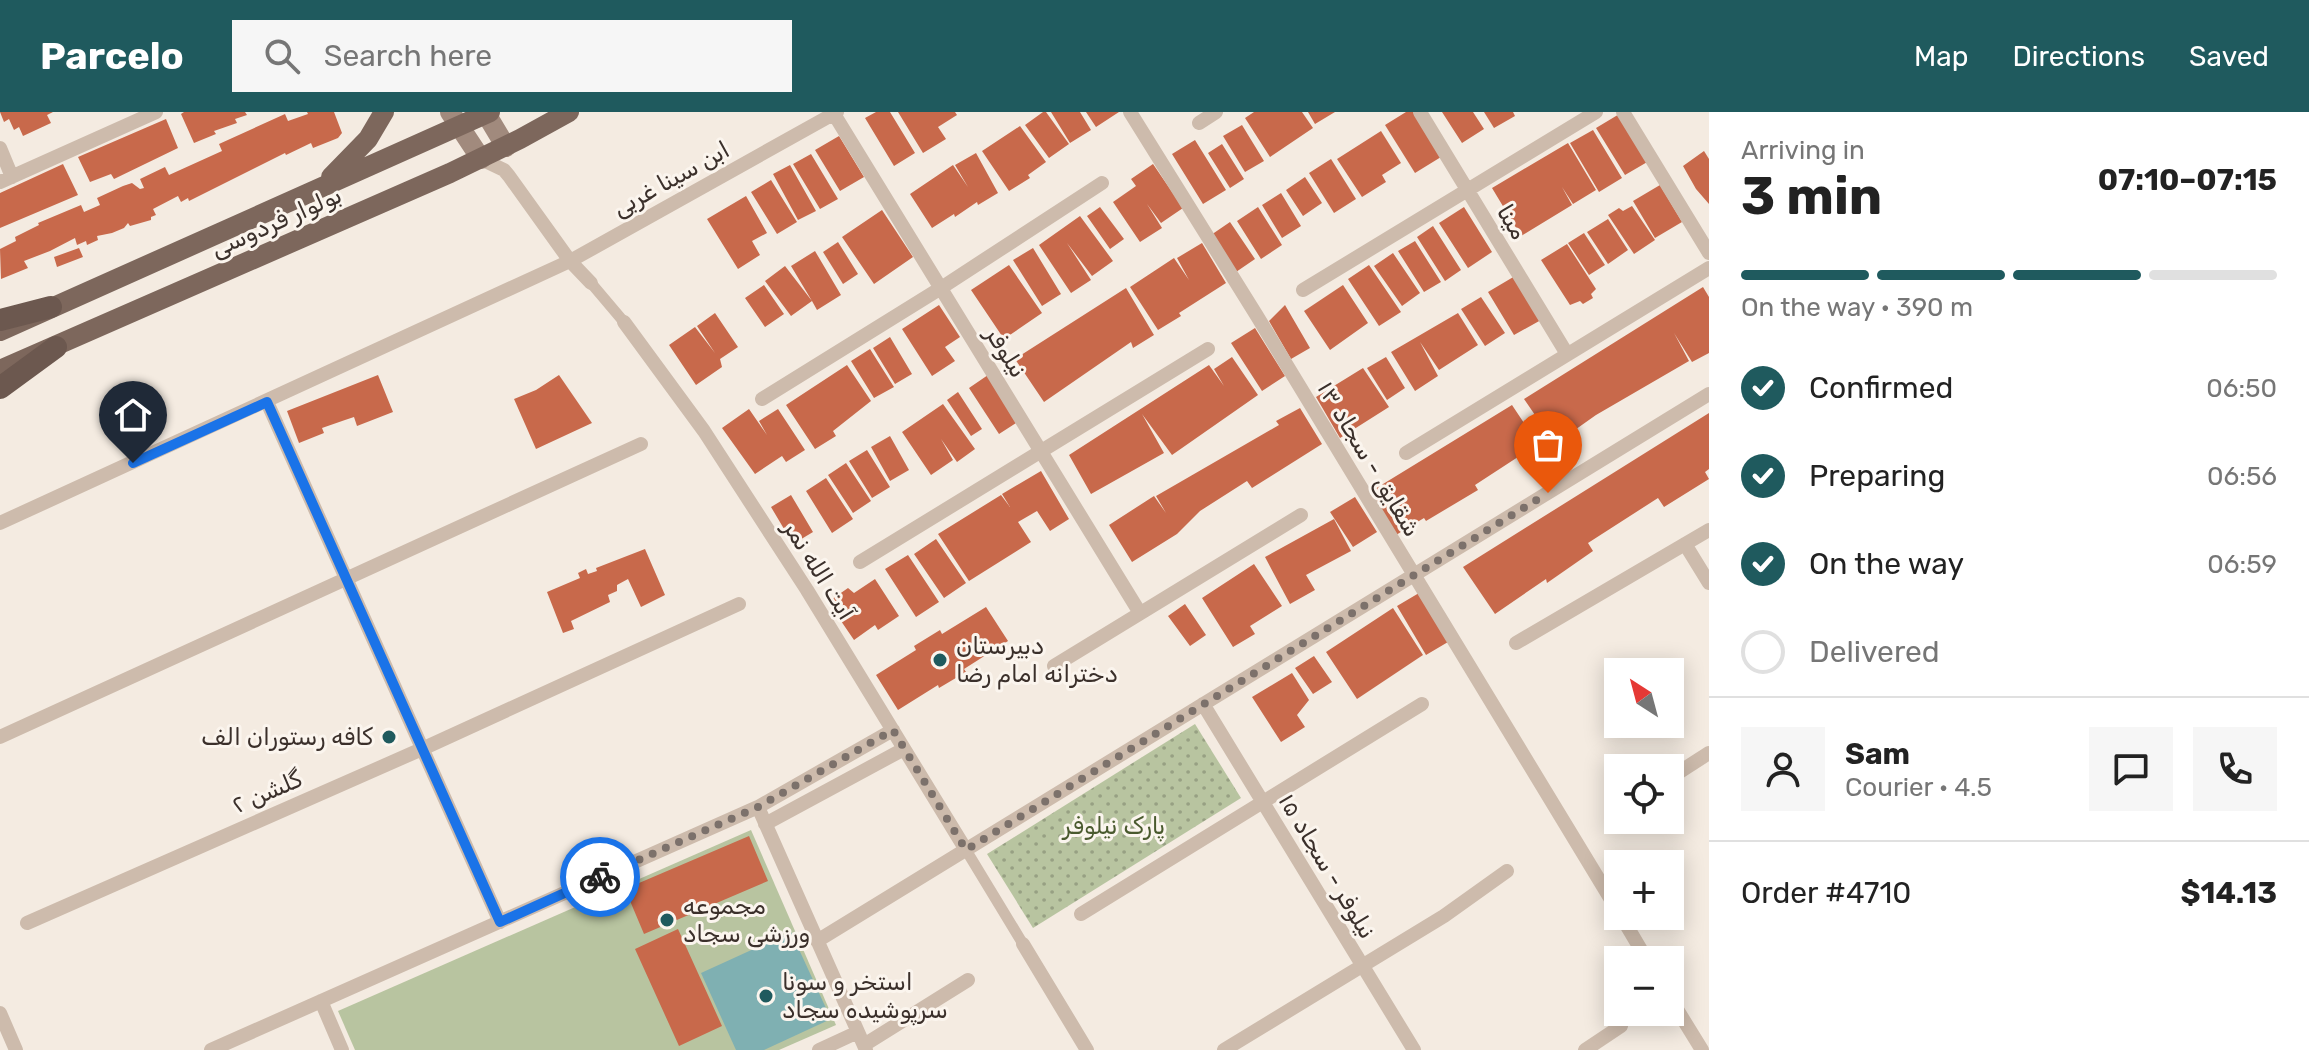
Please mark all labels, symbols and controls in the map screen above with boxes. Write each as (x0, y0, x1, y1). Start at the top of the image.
search box (232, 20, 792, 92)
text: Parcelo (40, 33, 184, 79)
icon: search (260, 34, 304, 78)
text: Search here (324, 38, 492, 74)
text: Map (1914, 40, 1968, 73)
text: Directions (2012, 40, 2145, 73)
text: Saved (2189, 40, 2269, 73)
street label: ابن سینا غربی (608, 135, 734, 223)
text: Arriving in (1741, 135, 1865, 166)
text: 07:10–07:15 (2098, 162, 2277, 198)
text: 3 min (1741, 165, 1882, 227)
street label: بولوار فردوسی (206, 181, 346, 263)
street label: مینا (1491, 199, 1533, 245)
text: On the way · 390 m (1741, 292, 1973, 323)
street label: نیلوفر (979, 320, 1032, 383)
icon: check (1741, 366, 1785, 410)
text: Confirmed (1809, 370, 1953, 406)
text: 06:50 (2206, 373, 2277, 404)
street label: شقایق - سجاد ۱۳ (1312, 376, 1426, 542)
pin (99, 381, 167, 463)
icon: home (111, 393, 155, 437)
pin (1514, 411, 1582, 493)
icon: bag (1526, 423, 1570, 467)
icon: check (1741, 454, 1785, 498)
text: Preparing (1809, 458, 1945, 494)
text: 06:56 (2207, 461, 2277, 492)
street label: آیت الله نمر (776, 513, 861, 625)
icon: check (1741, 542, 1785, 586)
text: On the way (1809, 546, 1964, 582)
text: 06:59 (2207, 549, 2277, 580)
place label: دبیرستان دخترانه امام رضا (956, 632, 1118, 690)
text: Delivered (1809, 634, 1940, 670)
marker: دبیرستان دخترانه امام رضا (931, 651, 949, 669)
north arrow (1604, 658, 1684, 738)
map controls (1604, 658, 1684, 1026)
place label: کافه رستوران الف (201, 723, 373, 751)
button: person (1741, 727, 1825, 811)
button: chat (2089, 727, 2173, 811)
button: phone (2193, 727, 2277, 811)
marker: کافه رستوران الف (380, 728, 398, 746)
text: Sam (1845, 736, 1910, 772)
button: locate (1604, 754, 1684, 834)
street label: گلشن ۲ (228, 765, 306, 819)
text: Courier · 4.5 (1845, 772, 1992, 803)
street label: نیلوفر - سجاد ۱۵ (1273, 788, 1381, 944)
park label: پارک نیلوفر (1061, 812, 1165, 842)
courier (560, 837, 640, 917)
button: + (1604, 850, 1684, 930)
icon: bike (578, 855, 622, 899)
text: Order #4710 (1741, 875, 1911, 911)
text: $14.13 (2181, 875, 2277, 911)
place label: مجموعه ورزشی سجاد (683, 892, 810, 948)
marker: مجموعه ورزشی سجاد (658, 911, 676, 929)
button: − (1604, 946, 1684, 1026)
place label: استخر و سونا سرپوشیده سجاد (782, 968, 948, 1026)
marker: استخر و سونا سرپوشیده سجاد (757, 987, 775, 1005)

